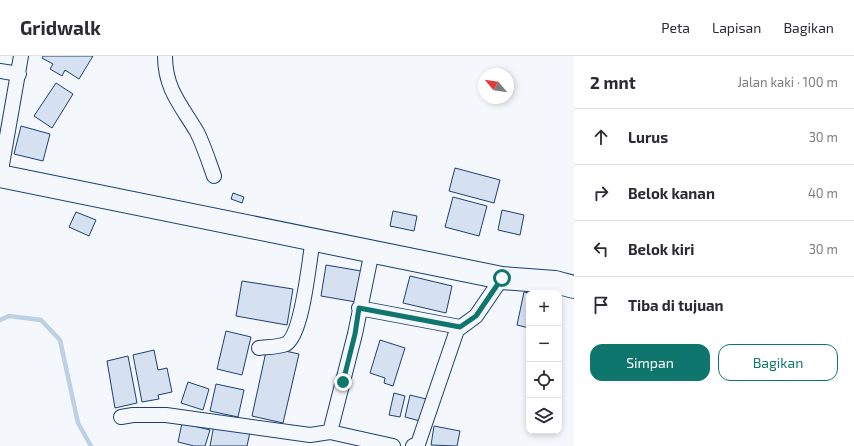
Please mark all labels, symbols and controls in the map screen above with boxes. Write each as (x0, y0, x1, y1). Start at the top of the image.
text: Gridwalk (20, 16, 101, 39)
text: Peta (661, 19, 690, 36)
text: Lapisan (712, 19, 761, 36)
text: Bagikan (783, 19, 834, 36)
north arrow (478, 68, 514, 104)
text: 2 mnt (590, 72, 636, 92)
text: Jalan kaki · 100 m (737, 74, 838, 90)
icon: ahead (590, 126, 612, 148)
text: Lurus (628, 128, 668, 146)
text: 30 m (809, 129, 838, 145)
icon: right (590, 182, 612, 204)
text: Belok kanan (628, 184, 715, 202)
text: 40 m (808, 185, 838, 201)
icon: left (590, 238, 612, 260)
text: Belok kiri (628, 240, 694, 258)
text: 30 m (809, 241, 838, 257)
route start (493, 269, 511, 287)
map controls (526, 290, 562, 434)
button: + (526, 290, 562, 326)
icon: arrive (590, 294, 612, 316)
text: Tiba di tujuan (628, 296, 724, 314)
button: − (526, 326, 562, 362)
button: Simpan (590, 344, 710, 381)
button: Bagikan (718, 344, 838, 381)
button: locate (526, 362, 562, 398)
route end (334, 373, 352, 391)
button: layers (526, 398, 562, 434)

